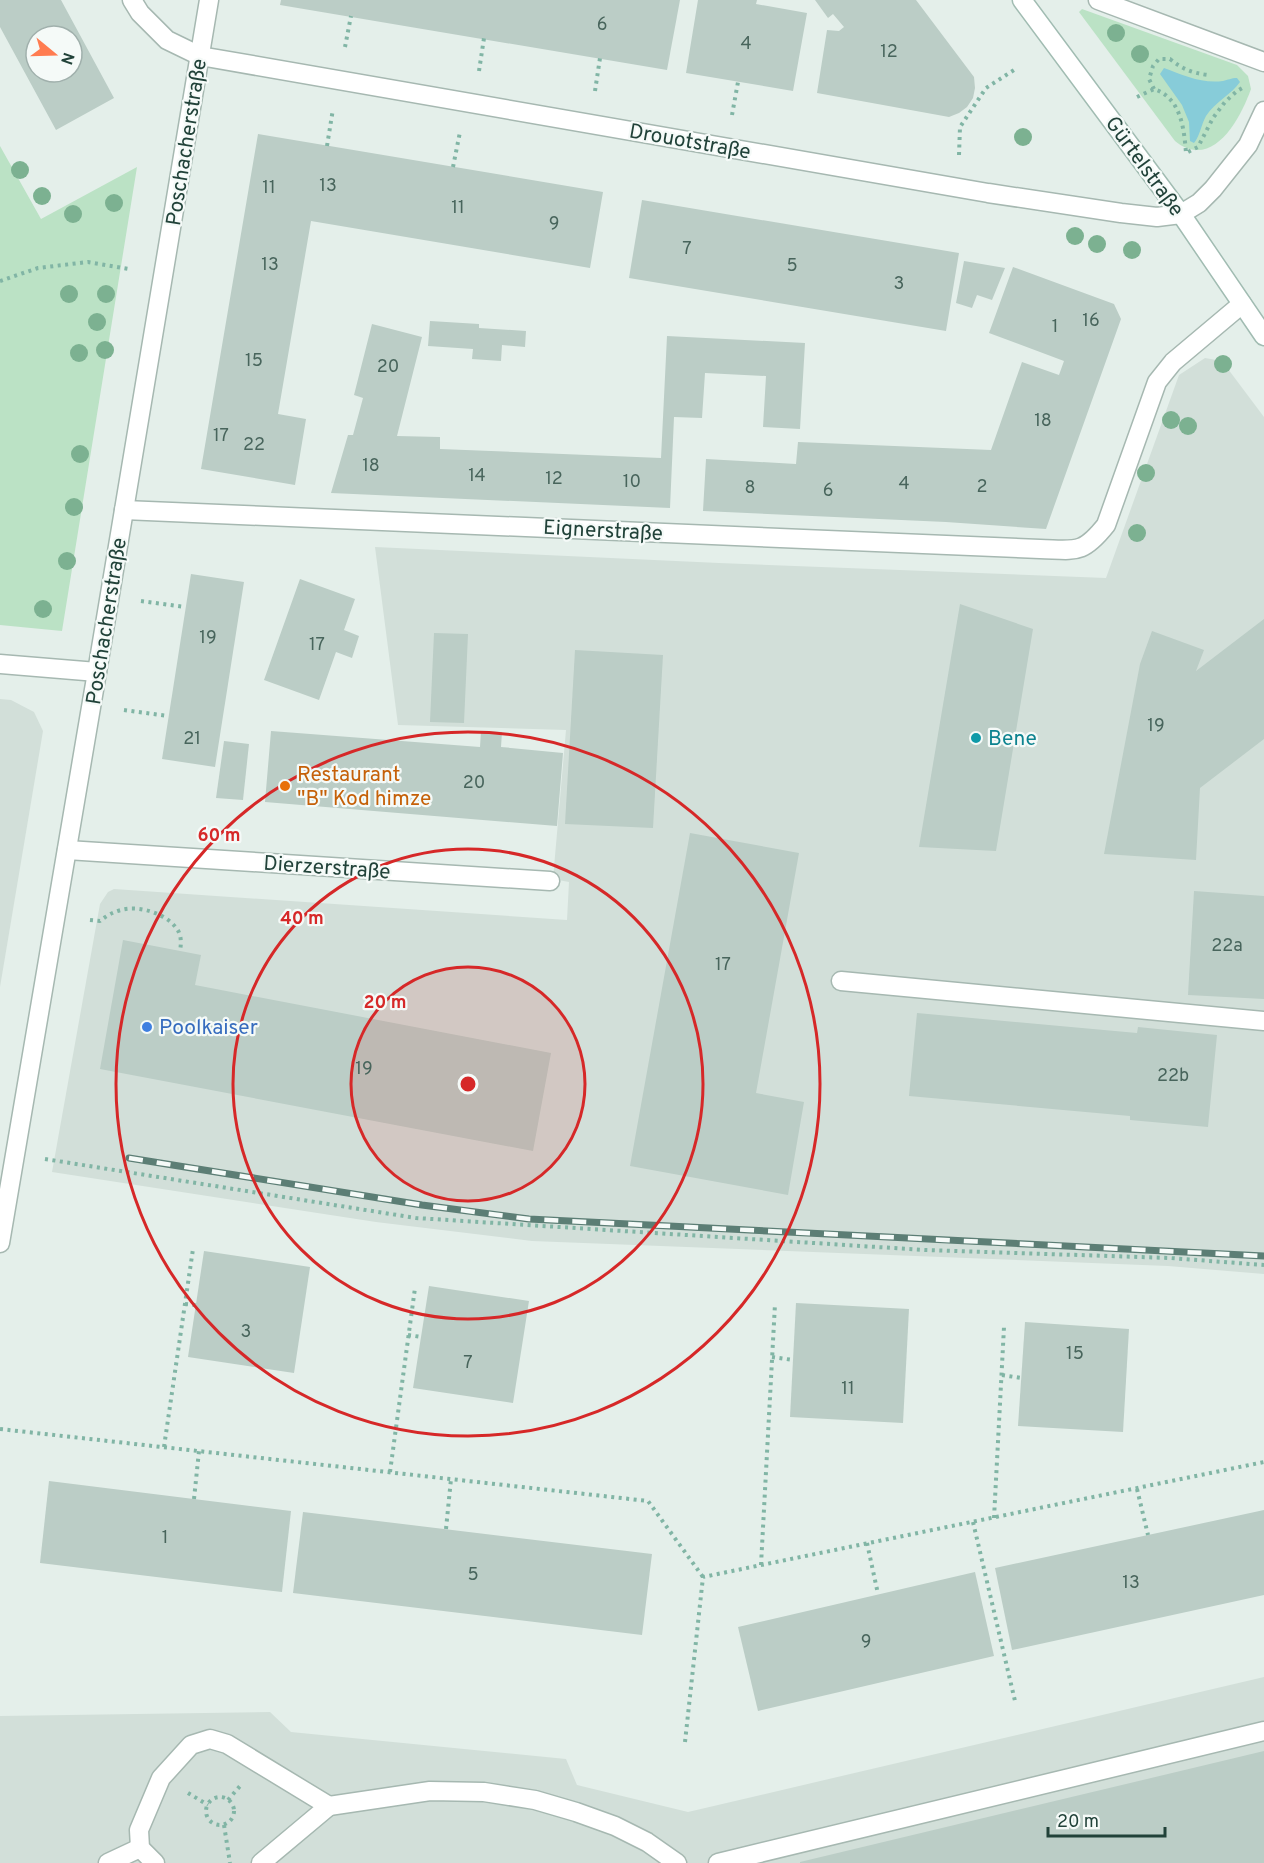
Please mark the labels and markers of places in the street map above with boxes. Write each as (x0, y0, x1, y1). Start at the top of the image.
place label: Bene (988, 726, 1037, 753)
marker: Bene (969, 731, 983, 745)
place label: Restaurant "B" Kod himze (297, 762, 431, 813)
marker: Restaurant "B" Kod himze (278, 779, 292, 793)
place label: Poolkaiser (159, 1015, 258, 1042)
marker: Poolkaiser (140, 1020, 154, 1034)
centre of rings (458, 1074, 478, 1094)

